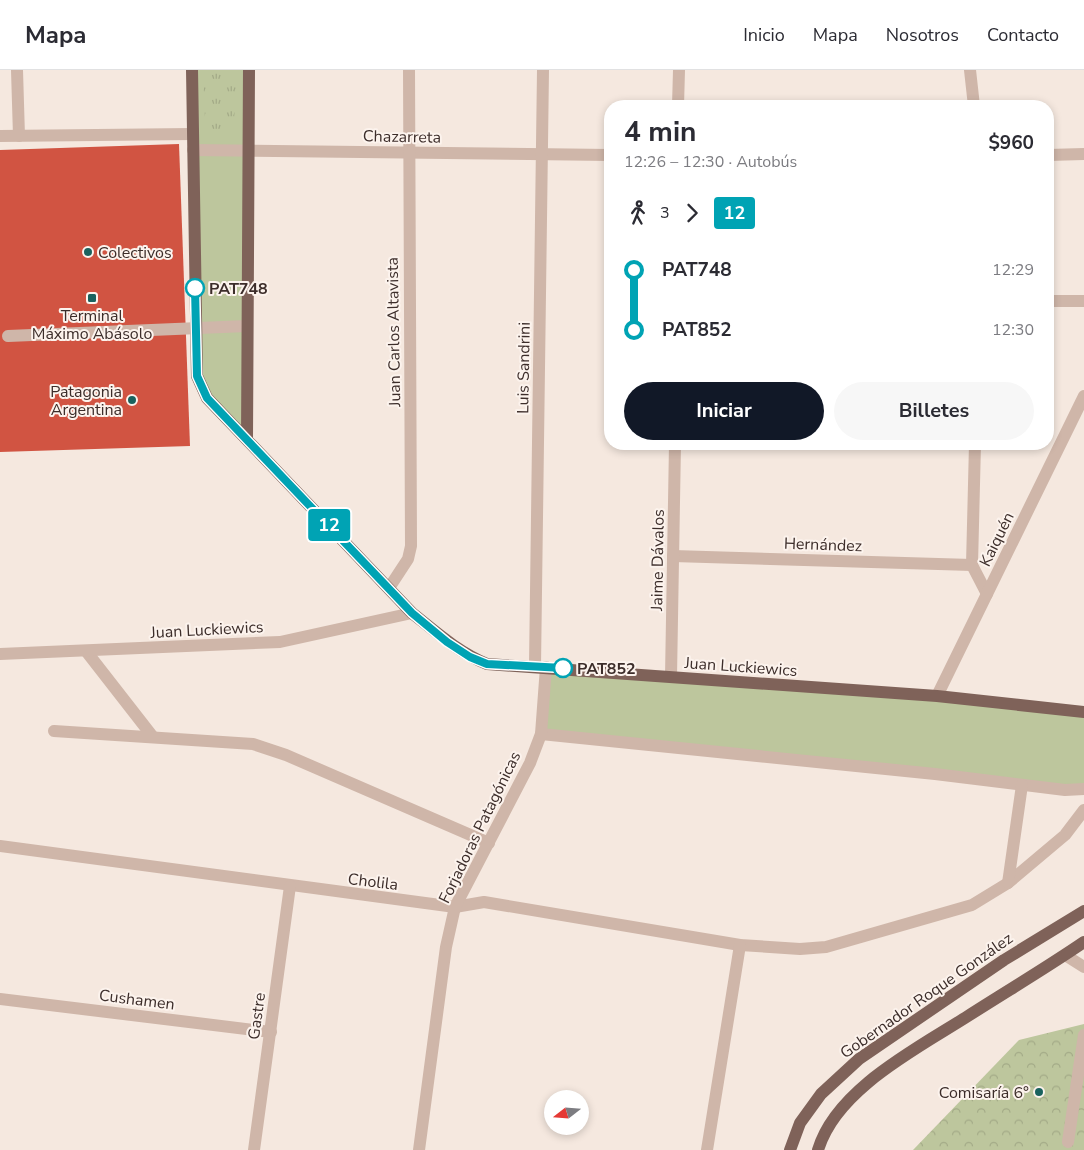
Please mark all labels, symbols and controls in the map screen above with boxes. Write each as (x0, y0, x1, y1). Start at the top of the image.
text: Mapa (25, 19, 87, 51)
text: Inicio (743, 23, 785, 47)
text: Mapa (813, 23, 858, 47)
text: Nosotros (886, 23, 959, 47)
text: Contacto (987, 23, 1059, 47)
text: 4 min (624, 113, 696, 151)
street label: Chazarreta (363, 125, 441, 149)
text: $960 (988, 130, 1034, 156)
text: 12:26 – 12:30 · Autobús (624, 151, 797, 173)
icon: walk (624, 199, 652, 227)
icon: forward (678, 199, 706, 227)
text: 12 (724, 201, 745, 225)
text: 3 (660, 202, 670, 224)
place label: Colectivos (98, 242, 172, 264)
marker: Colectivos (82, 246, 94, 258)
street label: Juan Carlos Altavista (382, 257, 406, 408)
text: PAT748 (662, 257, 732, 283)
text: 12:29 (992, 259, 1034, 281)
marker: PAT748 (185, 278, 205, 298)
place label: PAT748 (209, 278, 268, 300)
marker: Terminal Máximo Abásolo (86, 292, 98, 304)
place label: Terminal Máximo Abásolo (32, 305, 152, 345)
text: PAT852 (662, 317, 732, 343)
text: 12:30 (992, 319, 1034, 341)
street label: Luis Sandrini (512, 322, 536, 414)
place label: Patagonia Argentina (50, 381, 122, 421)
button: Iniciar (624, 382, 824, 440)
button: Billetes (834, 382, 1034, 440)
marker: Patagonia Argentina (126, 394, 138, 406)
line badge: 12 (306, 509, 352, 541)
street label: Jaime Dávalos (646, 509, 670, 612)
street label: Kaiquén (974, 509, 1020, 570)
text: 12 (318, 513, 340, 537)
street label: Hernández (783, 533, 862, 557)
street label: Juan Luckiewics (149, 616, 264, 644)
street label: Juan Luckiewics (683, 652, 798, 682)
marker: PAT852 (553, 658, 573, 678)
place label: PAT852 (577, 658, 636, 680)
street label: Forjadoras Patagónicas (434, 748, 526, 907)
street label: Cholila (347, 868, 399, 896)
street label: Gobernador Roque González (836, 928, 1017, 1064)
street label: Cushamen (98, 984, 176, 1016)
street label: Gastre (243, 991, 271, 1041)
place label: Comisaría 6° (939, 1082, 1029, 1104)
marker: Comisaría 6° (1033, 1086, 1045, 1098)
north arrow (544, 1090, 589, 1135)
map controls (544, 1090, 589, 1135)

